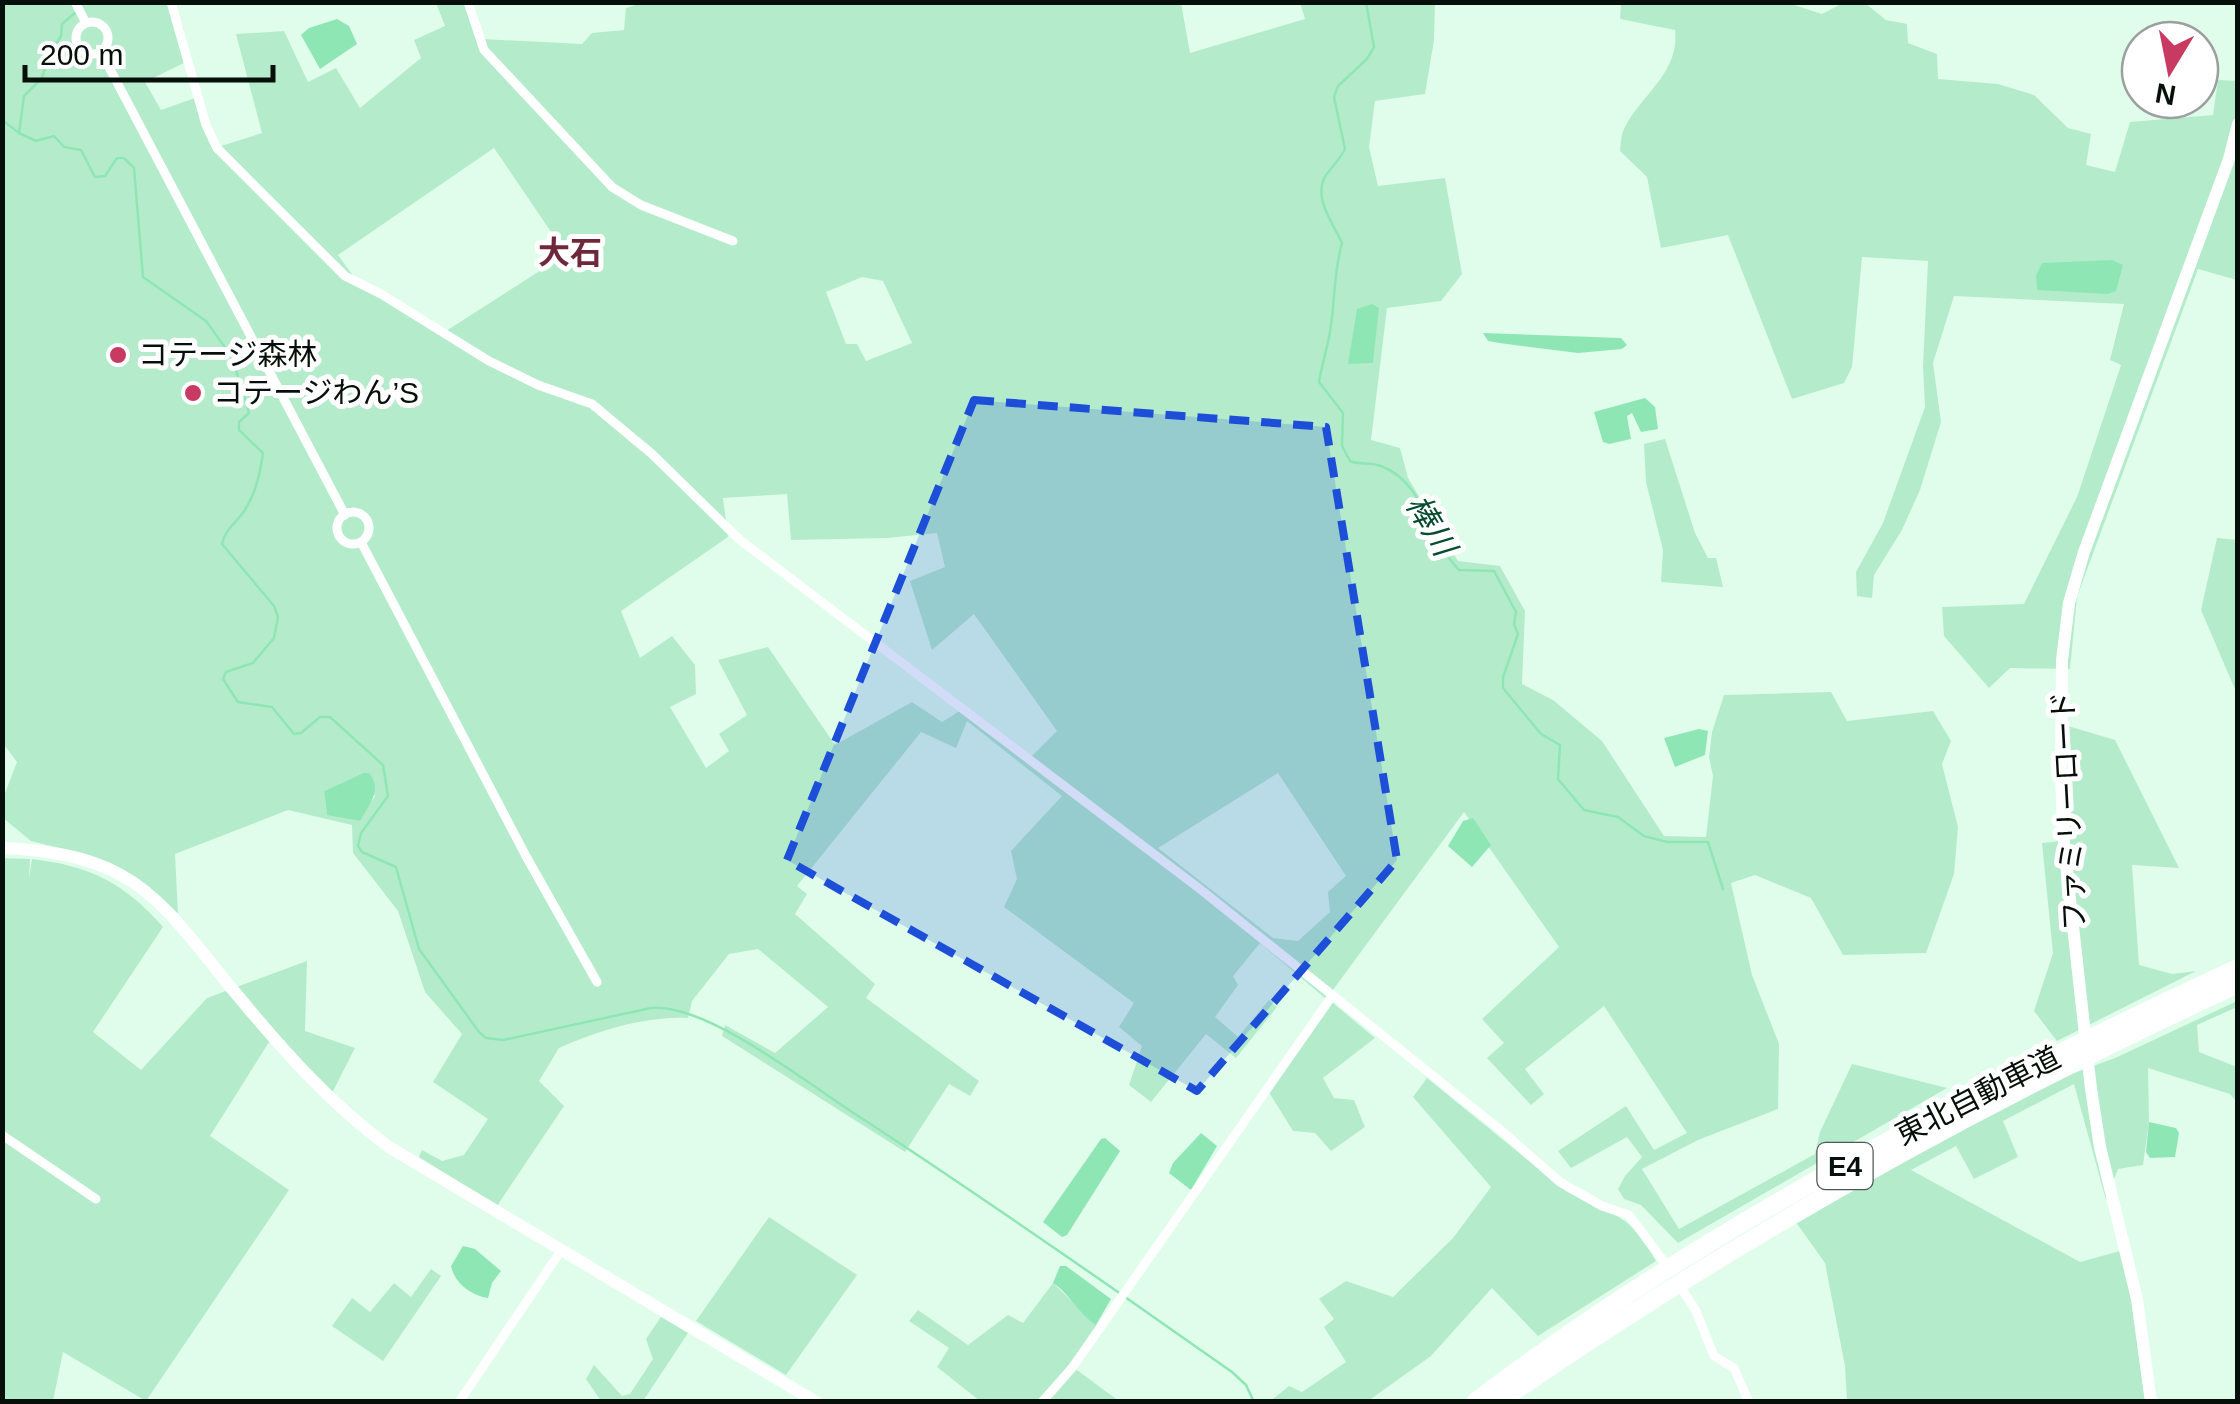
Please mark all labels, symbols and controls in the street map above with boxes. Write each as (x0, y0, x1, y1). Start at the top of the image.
scale bar (25, 20, 272, 82)
north arrow (2120, 20, 2220, 120)
text: 200 m (40, 38, 123, 71)
text: N (2153, 77, 2178, 111)
district label: 大石 (538, 235, 602, 271)
place label: コテージ森林 (138, 338, 317, 371)
marker: コテージ森林 (107, 344, 129, 366)
place label: コテージわん’S (213, 376, 419, 409)
marker: コテージわん’S (182, 382, 204, 404)
water label: 棒川 (1399, 488, 1464, 564)
street label: ファミリーロード (2046, 690, 2091, 932)
street label: 東北自動車道 (1890, 1040, 2065, 1151)
road number: E4 (1818, 1143, 1872, 1189)

